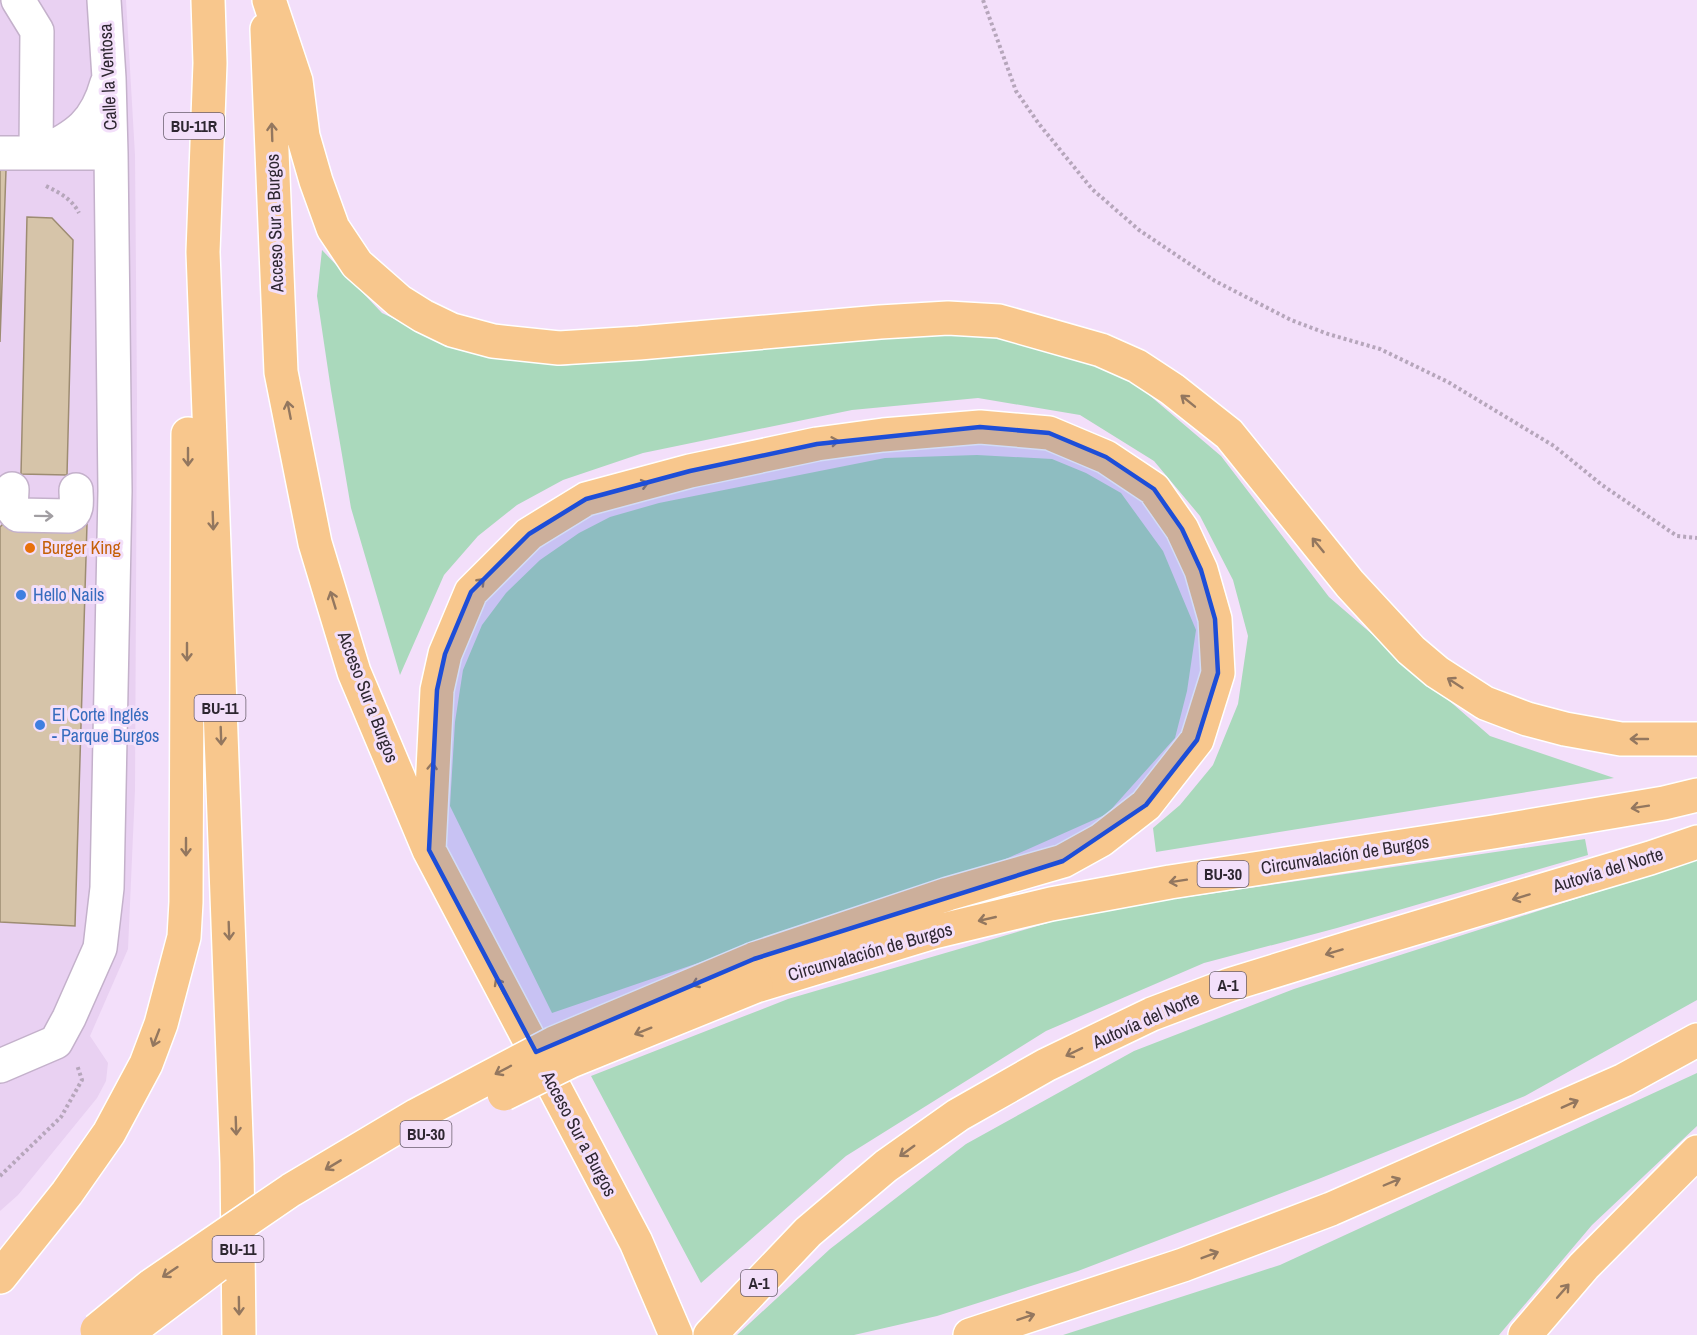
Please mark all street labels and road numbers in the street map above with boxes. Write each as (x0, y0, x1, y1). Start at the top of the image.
street label: Calle la Ventosa (92, 23, 123, 131)
road number: BU-11R (164, 113, 224, 139)
street label: Acceso Sur a Burgos (260, 153, 289, 294)
street label: Acceso Sur a Burgos (332, 627, 405, 766)
road number: BU-11 (194, 695, 246, 721)
street label: Circunvalación de Burgos (1259, 829, 1431, 880)
street label: Autovía del Norte (1549, 841, 1666, 898)
road number: BU-30 (1198, 861, 1248, 887)
street label: Circunvalación de Burgos (785, 916, 955, 987)
road number: A-1 (1210, 972, 1246, 998)
street label: Autovía del Norte (1088, 985, 1203, 1055)
street label: Acceso Sur a Burgos (535, 1066, 623, 1201)
road number: BU-30 (400, 1121, 452, 1147)
road number: BU-11 (212, 1236, 264, 1262)
road number: A-1 (741, 1270, 777, 1296)

